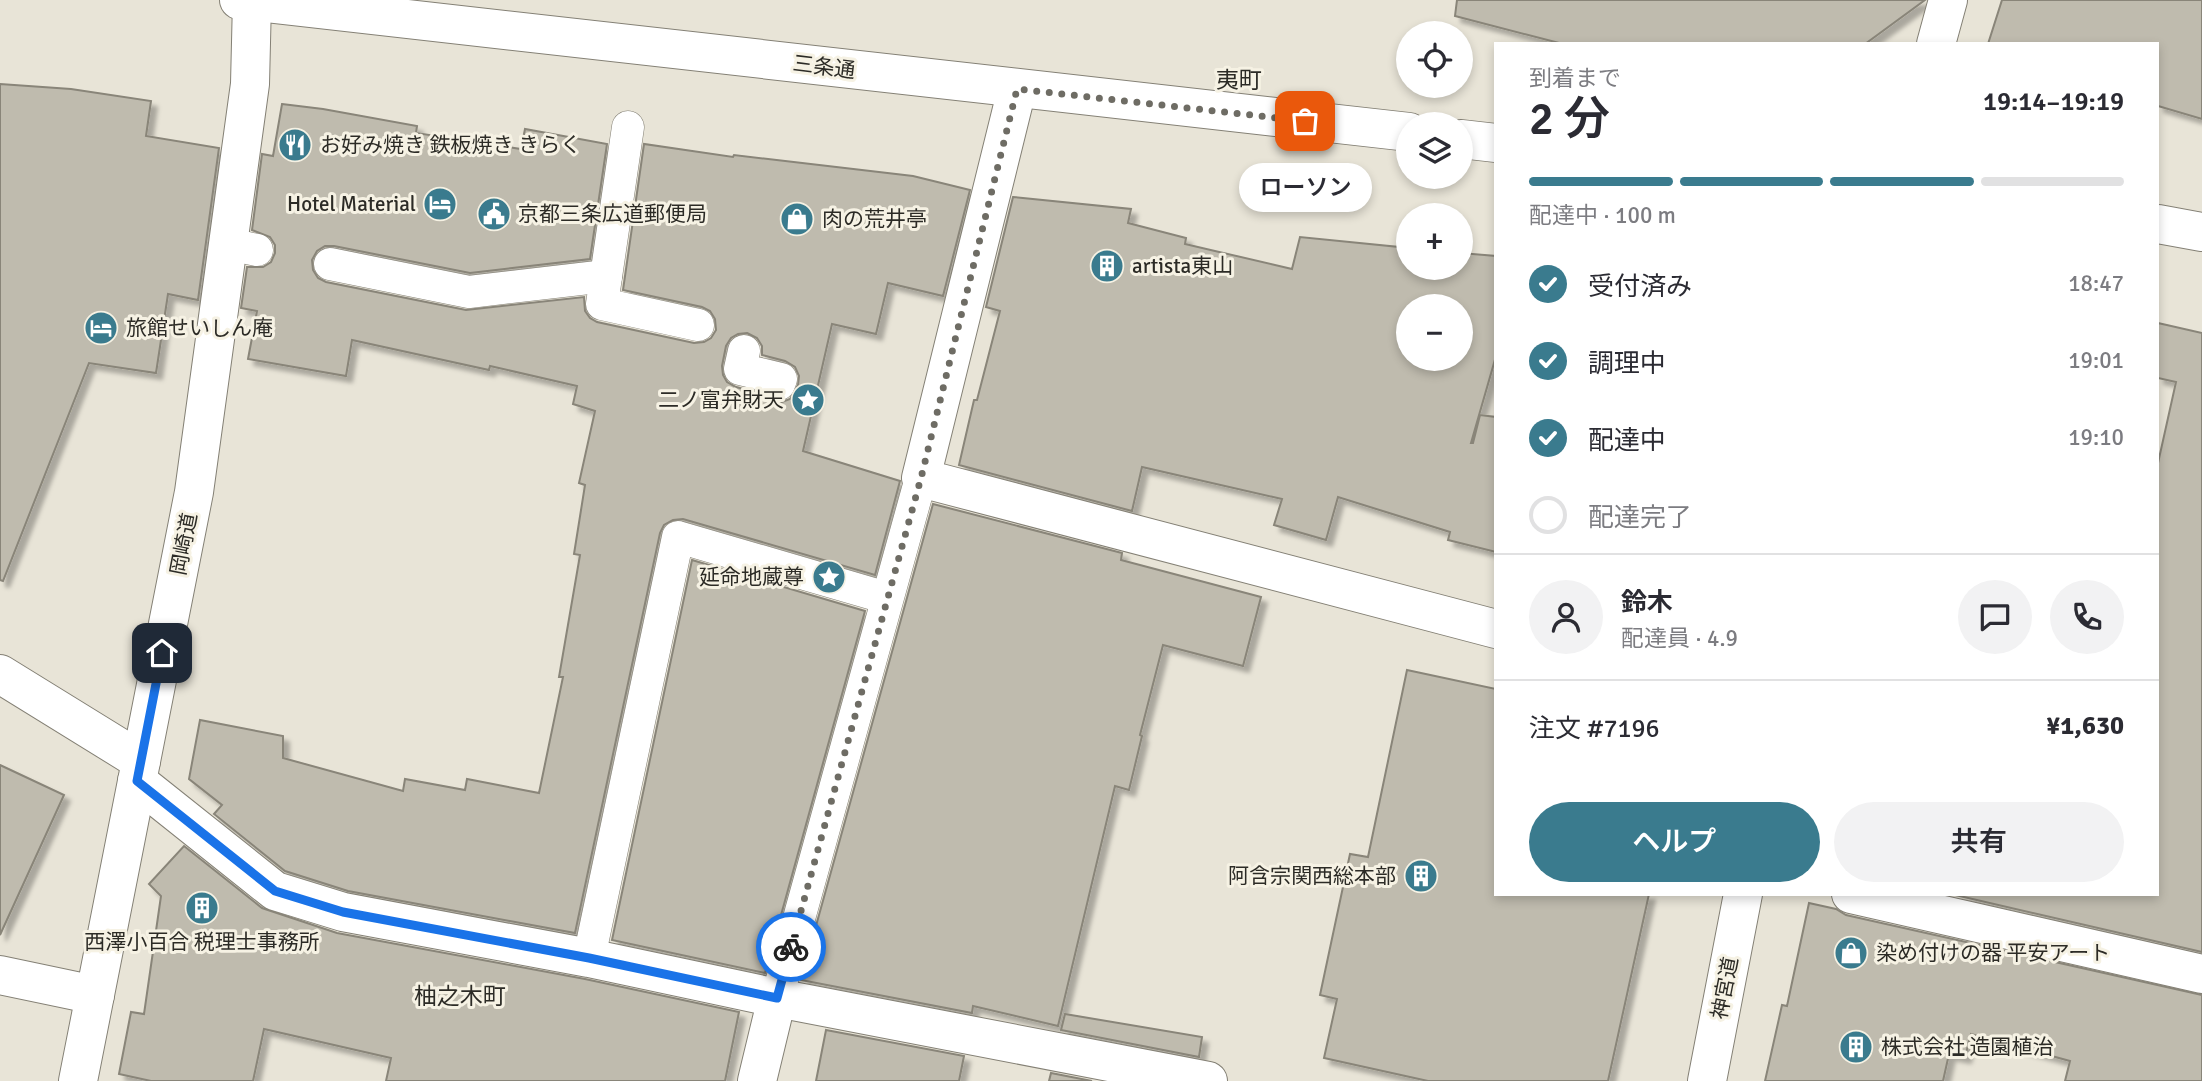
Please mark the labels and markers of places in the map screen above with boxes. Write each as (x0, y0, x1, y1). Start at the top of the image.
pin (1275, 91, 1335, 151)
restaurant icon: お好み焼き 鉄板焼き きらく (276, 126, 314, 164)
place label: お好み焼き 鉄板焼き きらく (320, 132, 581, 158)
callout: ローソン (1238, 163, 1372, 212)
hotel icon: Hotel Material (421, 185, 459, 223)
place label: Hotel Material (287, 191, 416, 217)
public building icon: 京都三条広道郵便局 (475, 195, 513, 233)
shop icon: 肉の荒井亭 (778, 200, 816, 238)
place label: 京都三条広道郵便局 (518, 201, 707, 227)
place label: 肉の荒井亭 (822, 206, 927, 232)
building icon: artista東山 (1088, 247, 1126, 285)
place label: artista東山 (1132, 253, 1233, 279)
hotel icon: 旅館せいしん庵 (82, 309, 120, 347)
place label: 旅館せいしん庵 (126, 315, 273, 341)
place icon: 二ノ富弁財天 (789, 381, 827, 419)
place label: 二ノ富弁財天 (658, 387, 784, 413)
place icon: 延命地蔵尊 (810, 558, 848, 596)
place label: 延命地蔵尊 (699, 564, 804, 590)
pin (132, 623, 192, 683)
building icon: 阿含宗関西総本部 (1402, 857, 1440, 895)
place label: 阿含宗関西総本部 (1228, 863, 1396, 889)
building icon: 西澤小百合 税理士事務所 (183, 889, 221, 927)
place label: 西澤小百合 税理士事務所 (84, 929, 320, 955)
shop icon: 染め付けの器 平安アート (1832, 934, 1870, 972)
place label: 染め付けの器 平安アート (1876, 940, 2110, 966)
building icon: 株式会社 造園植治 (1837, 1028, 1875, 1066)
place label: 株式会社 造園植治 (1881, 1034, 2054, 1060)

